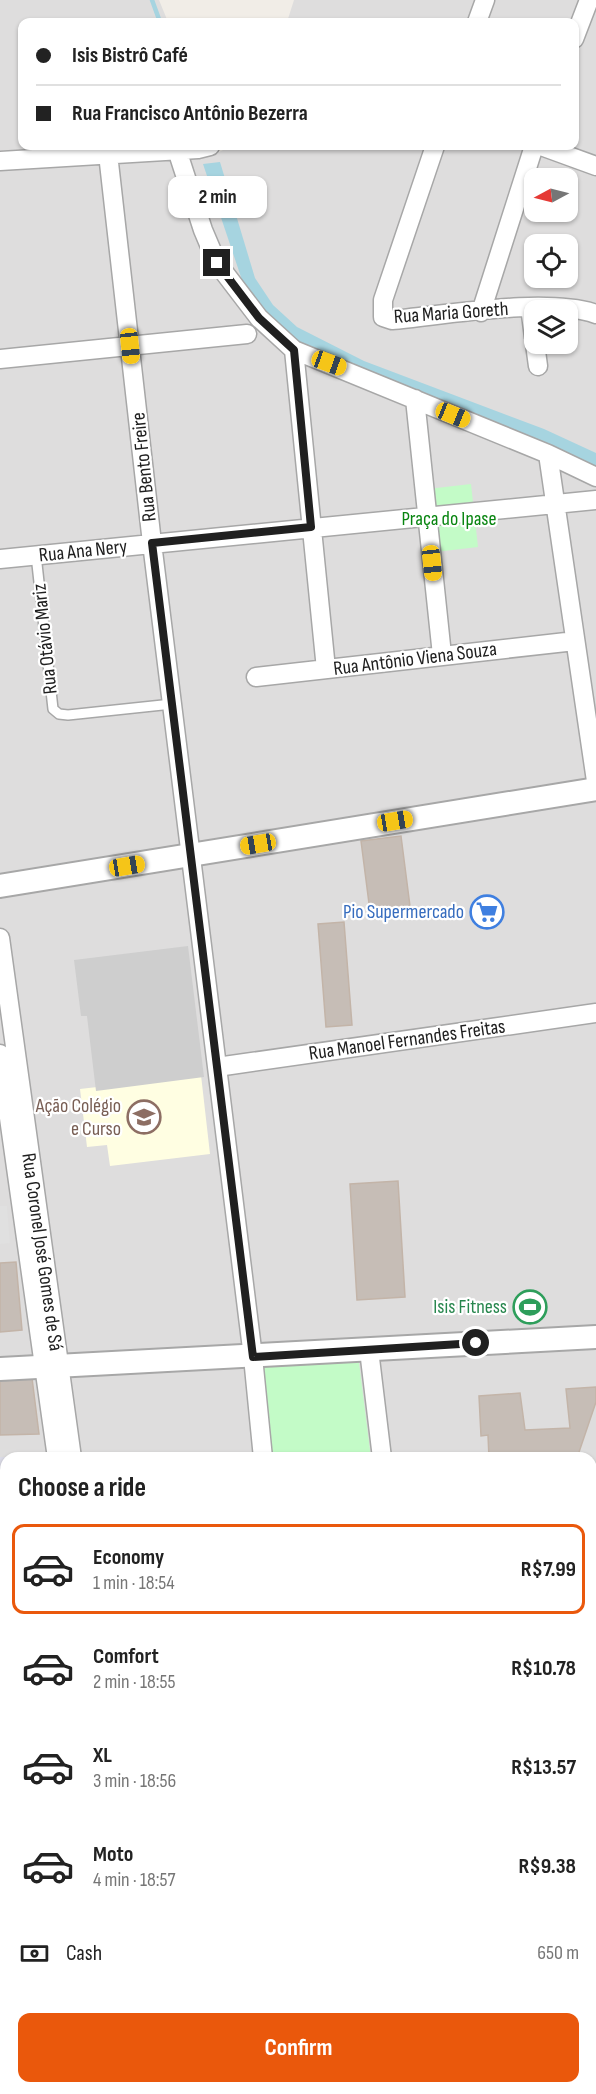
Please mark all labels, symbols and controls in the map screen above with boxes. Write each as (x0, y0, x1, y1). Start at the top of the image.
text: Isis Bistrô Café (72, 42, 188, 69)
text: Rua Francisco Antônio Bezerra (72, 100, 308, 127)
north arrow (524, 168, 578, 222)
map controls (524, 168, 578, 354)
callout: 2 min (168, 176, 266, 218)
text: 2 min (198, 185, 237, 209)
button: locate (524, 234, 578, 288)
route end (203, 249, 230, 276)
street label: Rua Maria Goreth (393, 297, 509, 329)
button: layers (524, 300, 578, 354)
car (119, 327, 141, 365)
car (309, 348, 349, 378)
car (433, 400, 473, 430)
street label: Rua Bento Freire (126, 411, 162, 523)
park label: Praça do Ipase (401, 507, 497, 531)
street label: Rua Ana Nery (38, 534, 129, 568)
car (421, 544, 443, 582)
street label: Rua Otávio Mariz (27, 583, 63, 695)
street label: Rua Antônio Viena Souza (332, 637, 498, 681)
car (376, 809, 414, 833)
car (239, 832, 277, 856)
car (108, 854, 146, 878)
supermarket icon: Pio Supermercado (469, 894, 505, 930)
place label: Pio Supermercado (343, 900, 464, 924)
street label: Rua Manoel Fernandes Freitas (307, 1014, 507, 1066)
place label: Ação Colégio e Curso (35, 1094, 121, 1141)
school or university icon: Ação Colégio e Curso (126, 1099, 162, 1135)
street label: Rua Coronel José Gomes de Sá (16, 1151, 68, 1353)
sports icon: Isis Fitness (512, 1289, 548, 1325)
place label: Isis Fitness (433, 1295, 507, 1319)
route start (462, 1329, 489, 1356)
text: Choose a ride (18, 1472, 146, 1504)
icon: car (21, 1542, 75, 1596)
text: Economy (93, 1544, 164, 1571)
text: R$7.99 (521, 1556, 576, 1583)
text: 1 min · 18:54 (93, 1571, 175, 1595)
icon: car (21, 1641, 75, 1695)
text: Comfort (93, 1643, 159, 1670)
text: R$10.78 (511, 1655, 576, 1682)
text: 2 min · 18:55 (93, 1670, 175, 1694)
icon: car (21, 1740, 75, 1794)
text: XL (93, 1742, 112, 1769)
text: R$13.57 (511, 1754, 576, 1781)
text: 3 min · 18:56 (93, 1769, 176, 1793)
icon: car (21, 1839, 75, 1893)
text: Moto (93, 1841, 133, 1868)
text: R$9.38 (519, 1853, 576, 1880)
text: 4 min · 18:57 (93, 1868, 175, 1892)
icon: cash (18, 1937, 51, 1970)
text: Cash (66, 1940, 102, 1967)
text: 650 m (537, 1941, 579, 1965)
button: Confirm (18, 2013, 579, 2082)

